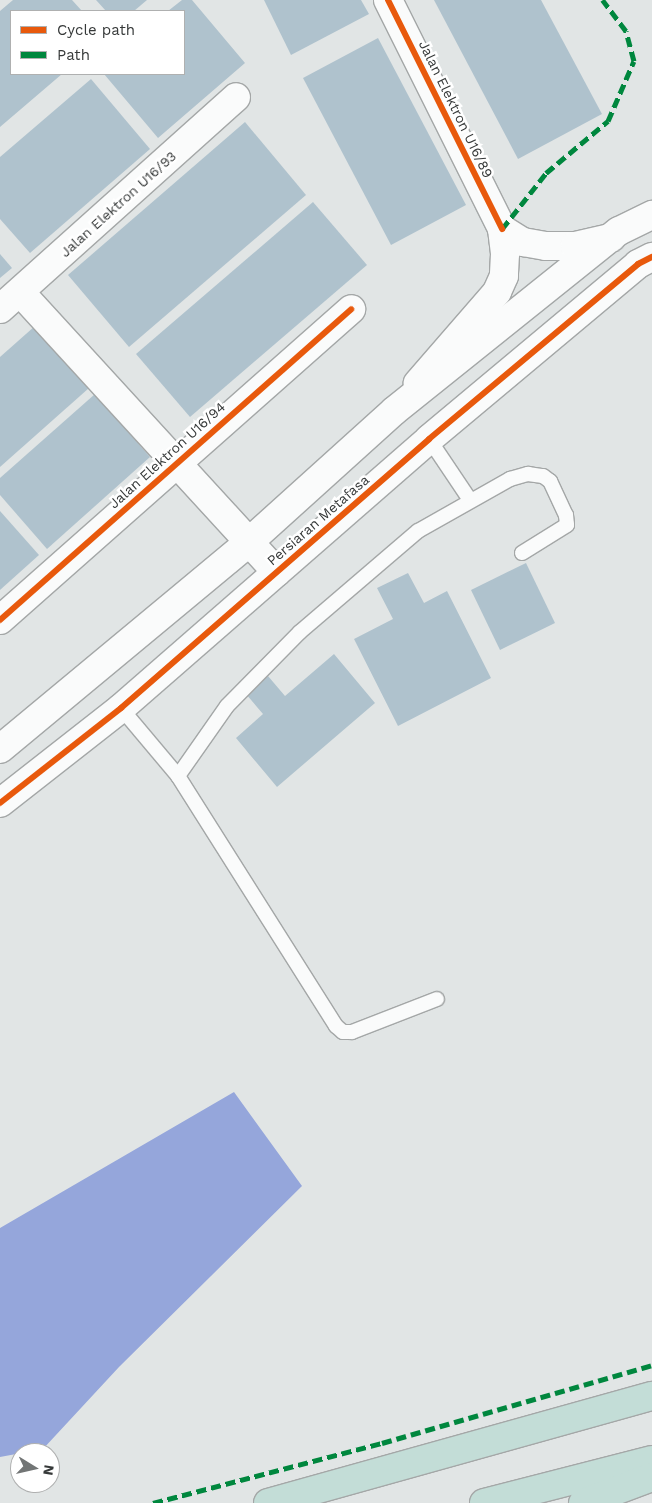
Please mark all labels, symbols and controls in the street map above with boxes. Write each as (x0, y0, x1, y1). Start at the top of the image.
legend (10, 10, 185, 75)
text: Cycle path (57, 21, 135, 39)
street label: Jalan Elektron U16/89 (415, 38, 497, 180)
text: Path (57, 46, 90, 64)
street label: Jalan Elektron U16/93 (57, 148, 179, 260)
street label: Jalan Elektron U16/94 (105, 398, 229, 512)
street label: Persiaran Metafasa (264, 471, 372, 569)
north arrow (10, 1443, 60, 1493)
text: N (40, 1464, 58, 1477)

